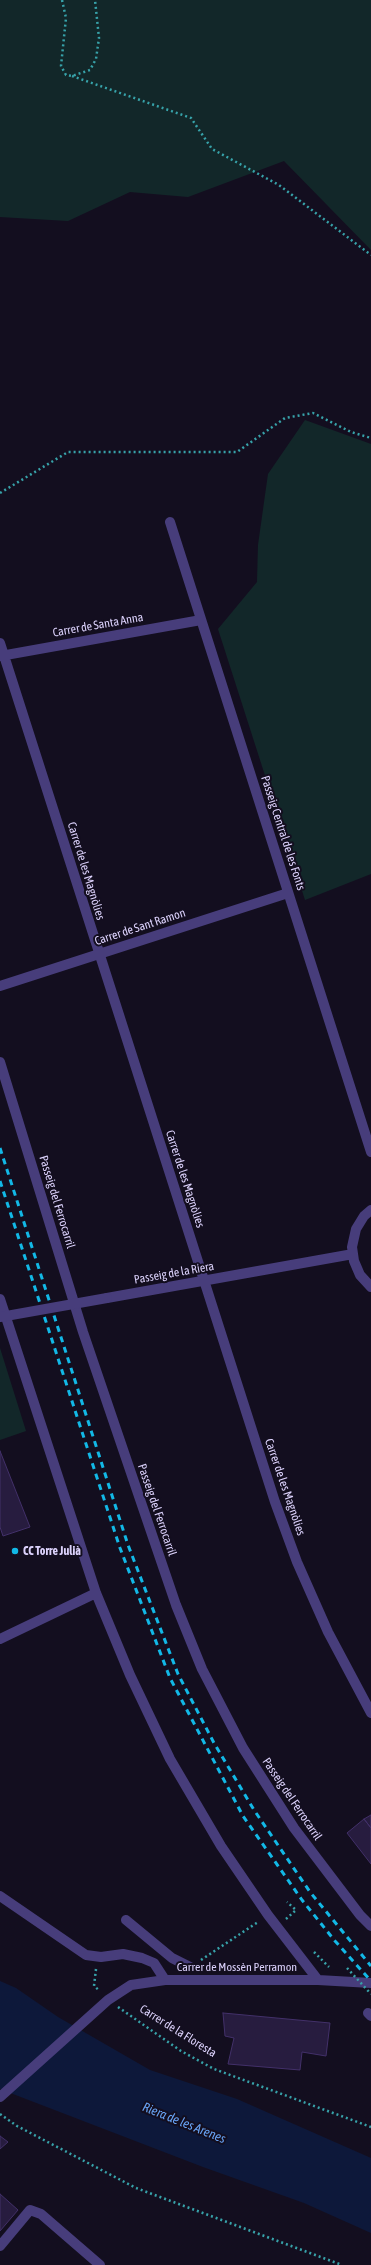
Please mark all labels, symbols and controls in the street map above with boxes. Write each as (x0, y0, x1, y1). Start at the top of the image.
street label: Carrer de Santa Anna (52, 610, 144, 640)
street label: Passeig Central de les Fonts (258, 774, 308, 892)
street label: Carrer de les Magnòlies (64, 820, 108, 922)
street label: Carrer de Sant Ramon (93, 906, 187, 948)
street label: Carrer de les Magnòlies (162, 1128, 208, 1230)
street label: Passeig del Ferrocarril (36, 1154, 78, 1250)
street label: Passeig de la Riera (133, 1259, 215, 1287)
street label: Carrer de les Magnòlies (262, 1437, 308, 1537)
street label: Passeig del Ferrocarril (134, 1462, 180, 1558)
place label: CC Torre Julià (23, 1544, 81, 1558)
marker: CC Torre Julià (10, 1546, 20, 1556)
street label: Passeig del Ferrocarril (259, 1755, 325, 1843)
street label: Carrer de Mossèn Perramon (177, 1960, 297, 1974)
street label: Carrer de la Floresta (137, 2002, 219, 2060)
water label: Riera de les Arenes (140, 2099, 228, 2147)

